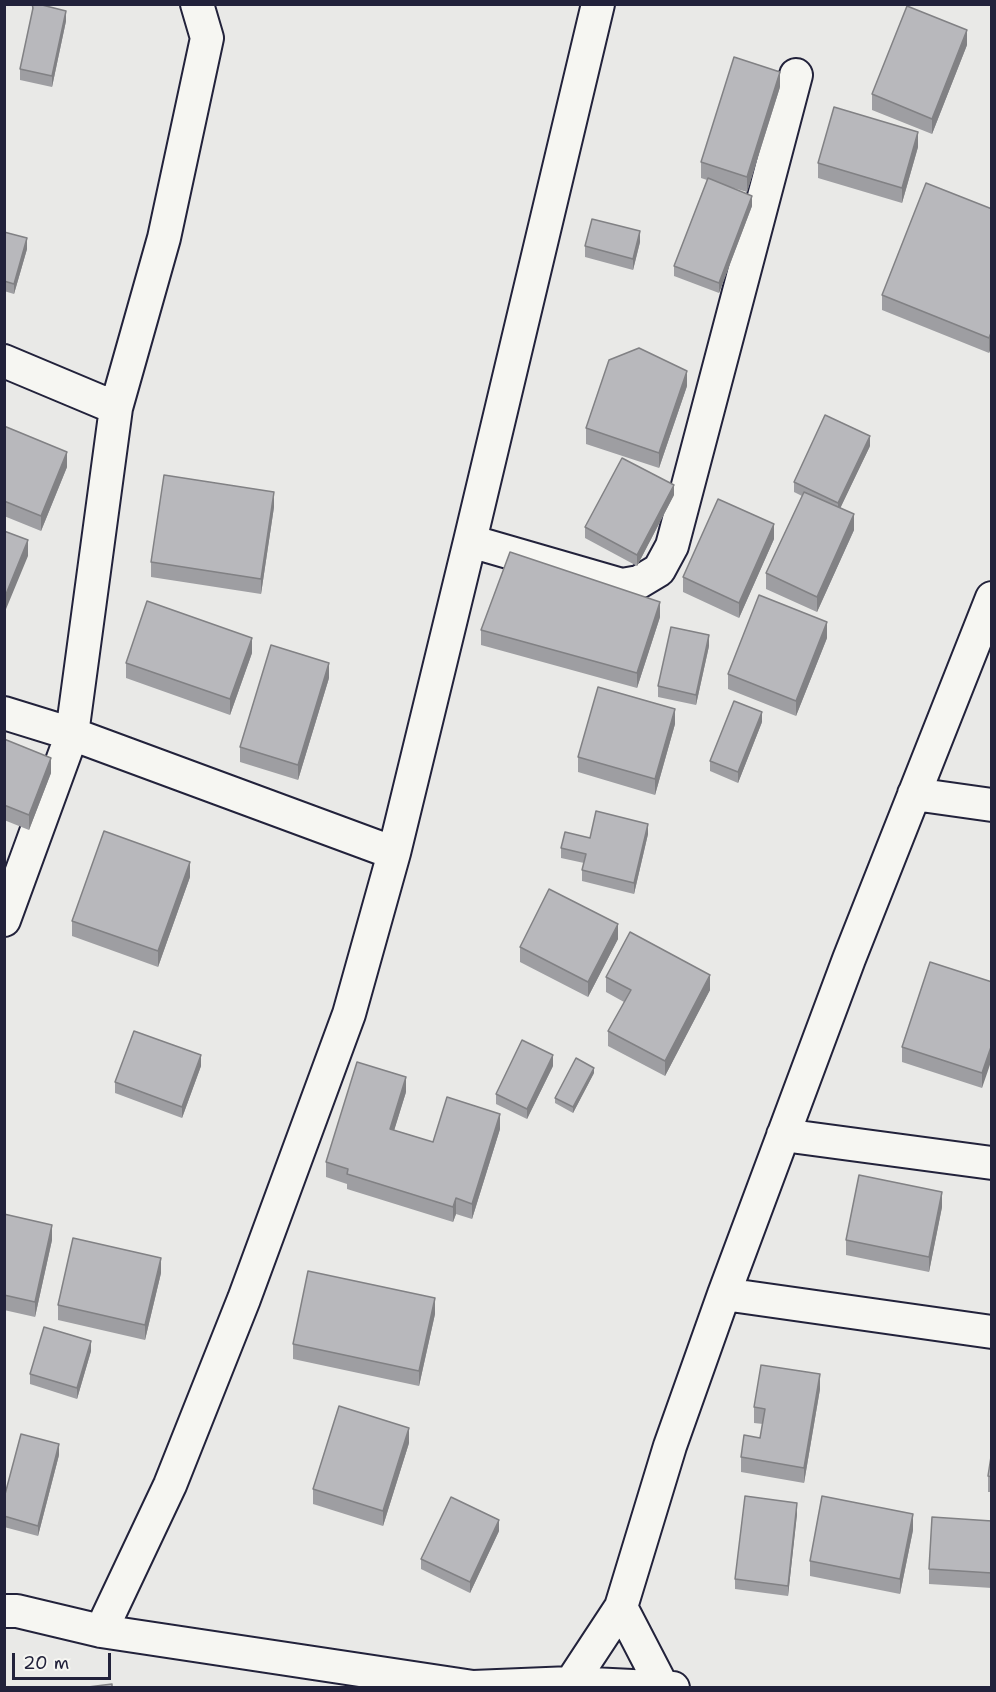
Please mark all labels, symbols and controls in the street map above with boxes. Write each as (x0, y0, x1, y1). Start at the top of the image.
scale bar (15, 1641, 114, 1679)
text: 20 m (23, 1651, 69, 1675)

